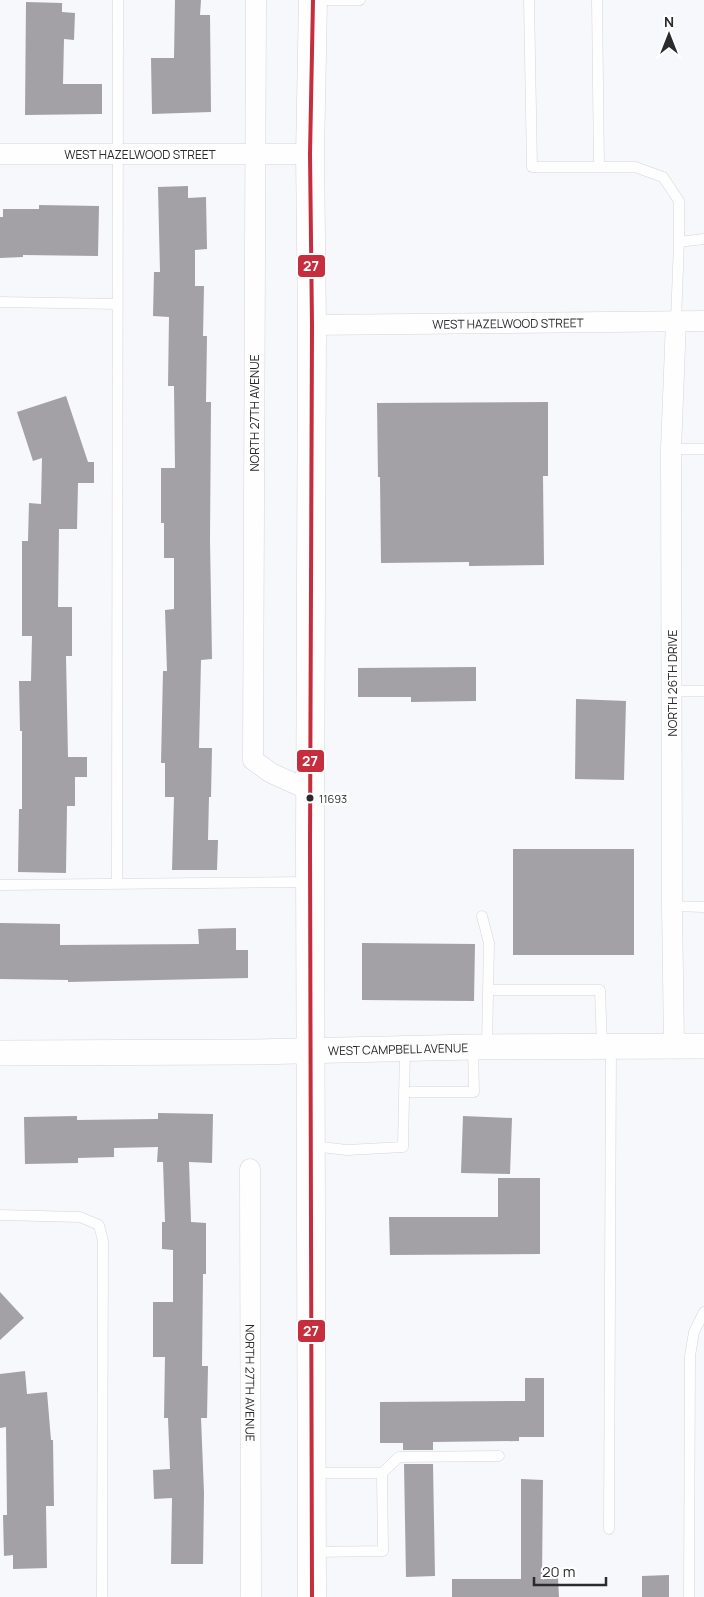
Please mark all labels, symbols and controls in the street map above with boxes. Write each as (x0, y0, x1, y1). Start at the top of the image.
north arrow (644, 10, 694, 60)
text: N (664, 12, 674, 31)
street label: WEST HAZELWOOD STREET (64, 146, 217, 163)
line badge: 27 (297, 254, 326, 278)
text: 27 (303, 256, 319, 275)
street label: WEST HAZELWOOD STREET (432, 314, 585, 332)
street label: NORTH 27TH AVENUE (246, 354, 263, 472)
street label: NORTH 26TH DRIVE (664, 629, 681, 736)
line badge: 27 (296, 749, 325, 773)
text: 27 (302, 751, 318, 770)
place label: 11693 (319, 791, 347, 806)
marker: 11693 (305, 793, 315, 803)
street label: WEST CAMPBELL AVENUE (328, 1039, 468, 1059)
line badge: 27 (297, 1319, 326, 1343)
text: 27 (303, 1321, 319, 1340)
street label: NORTH 27TH AVENUE (242, 1324, 259, 1442)
scale bar (534, 1554, 606, 1586)
text: 20 m (542, 1561, 575, 1582)

